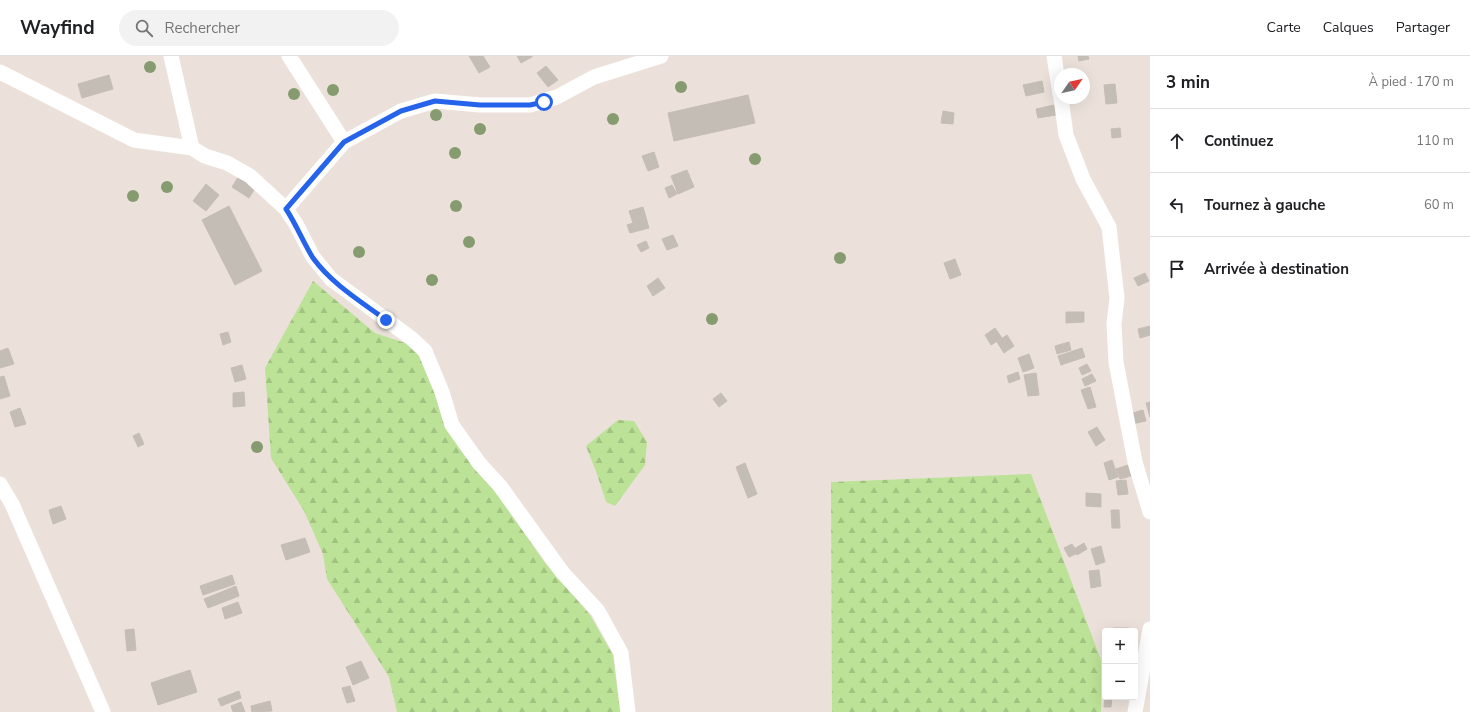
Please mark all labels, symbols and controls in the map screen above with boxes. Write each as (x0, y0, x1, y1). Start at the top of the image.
search box (119, 10, 399, 46)
text: Wayfind (20, 15, 95, 41)
icon: search (133, 17, 155, 39)
text: Rechercher (165, 18, 240, 38)
text: Carte (1267, 18, 1301, 37)
text: Calques (1323, 18, 1374, 37)
text: Partager (1396, 18, 1450, 37)
north arrow (1054, 68, 1090, 104)
text: 3 min (1166, 71, 1210, 94)
text: À pied · 170 m (1369, 73, 1454, 91)
route start (535, 93, 553, 111)
icon: ahead (1166, 130, 1188, 152)
text: Continuez (1204, 131, 1273, 151)
text: 110 m (1416, 132, 1454, 150)
icon: left (1166, 194, 1188, 216)
text: Tournez à gauche (1204, 195, 1326, 215)
text: 60 m (1424, 196, 1454, 214)
icon: arrive (1166, 258, 1188, 280)
text: Arrivée à destination (1204, 259, 1349, 279)
route end (377, 311, 395, 329)
map controls (1102, 628, 1138, 700)
button: + (1102, 628, 1138, 664)
button: − (1102, 664, 1138, 700)

